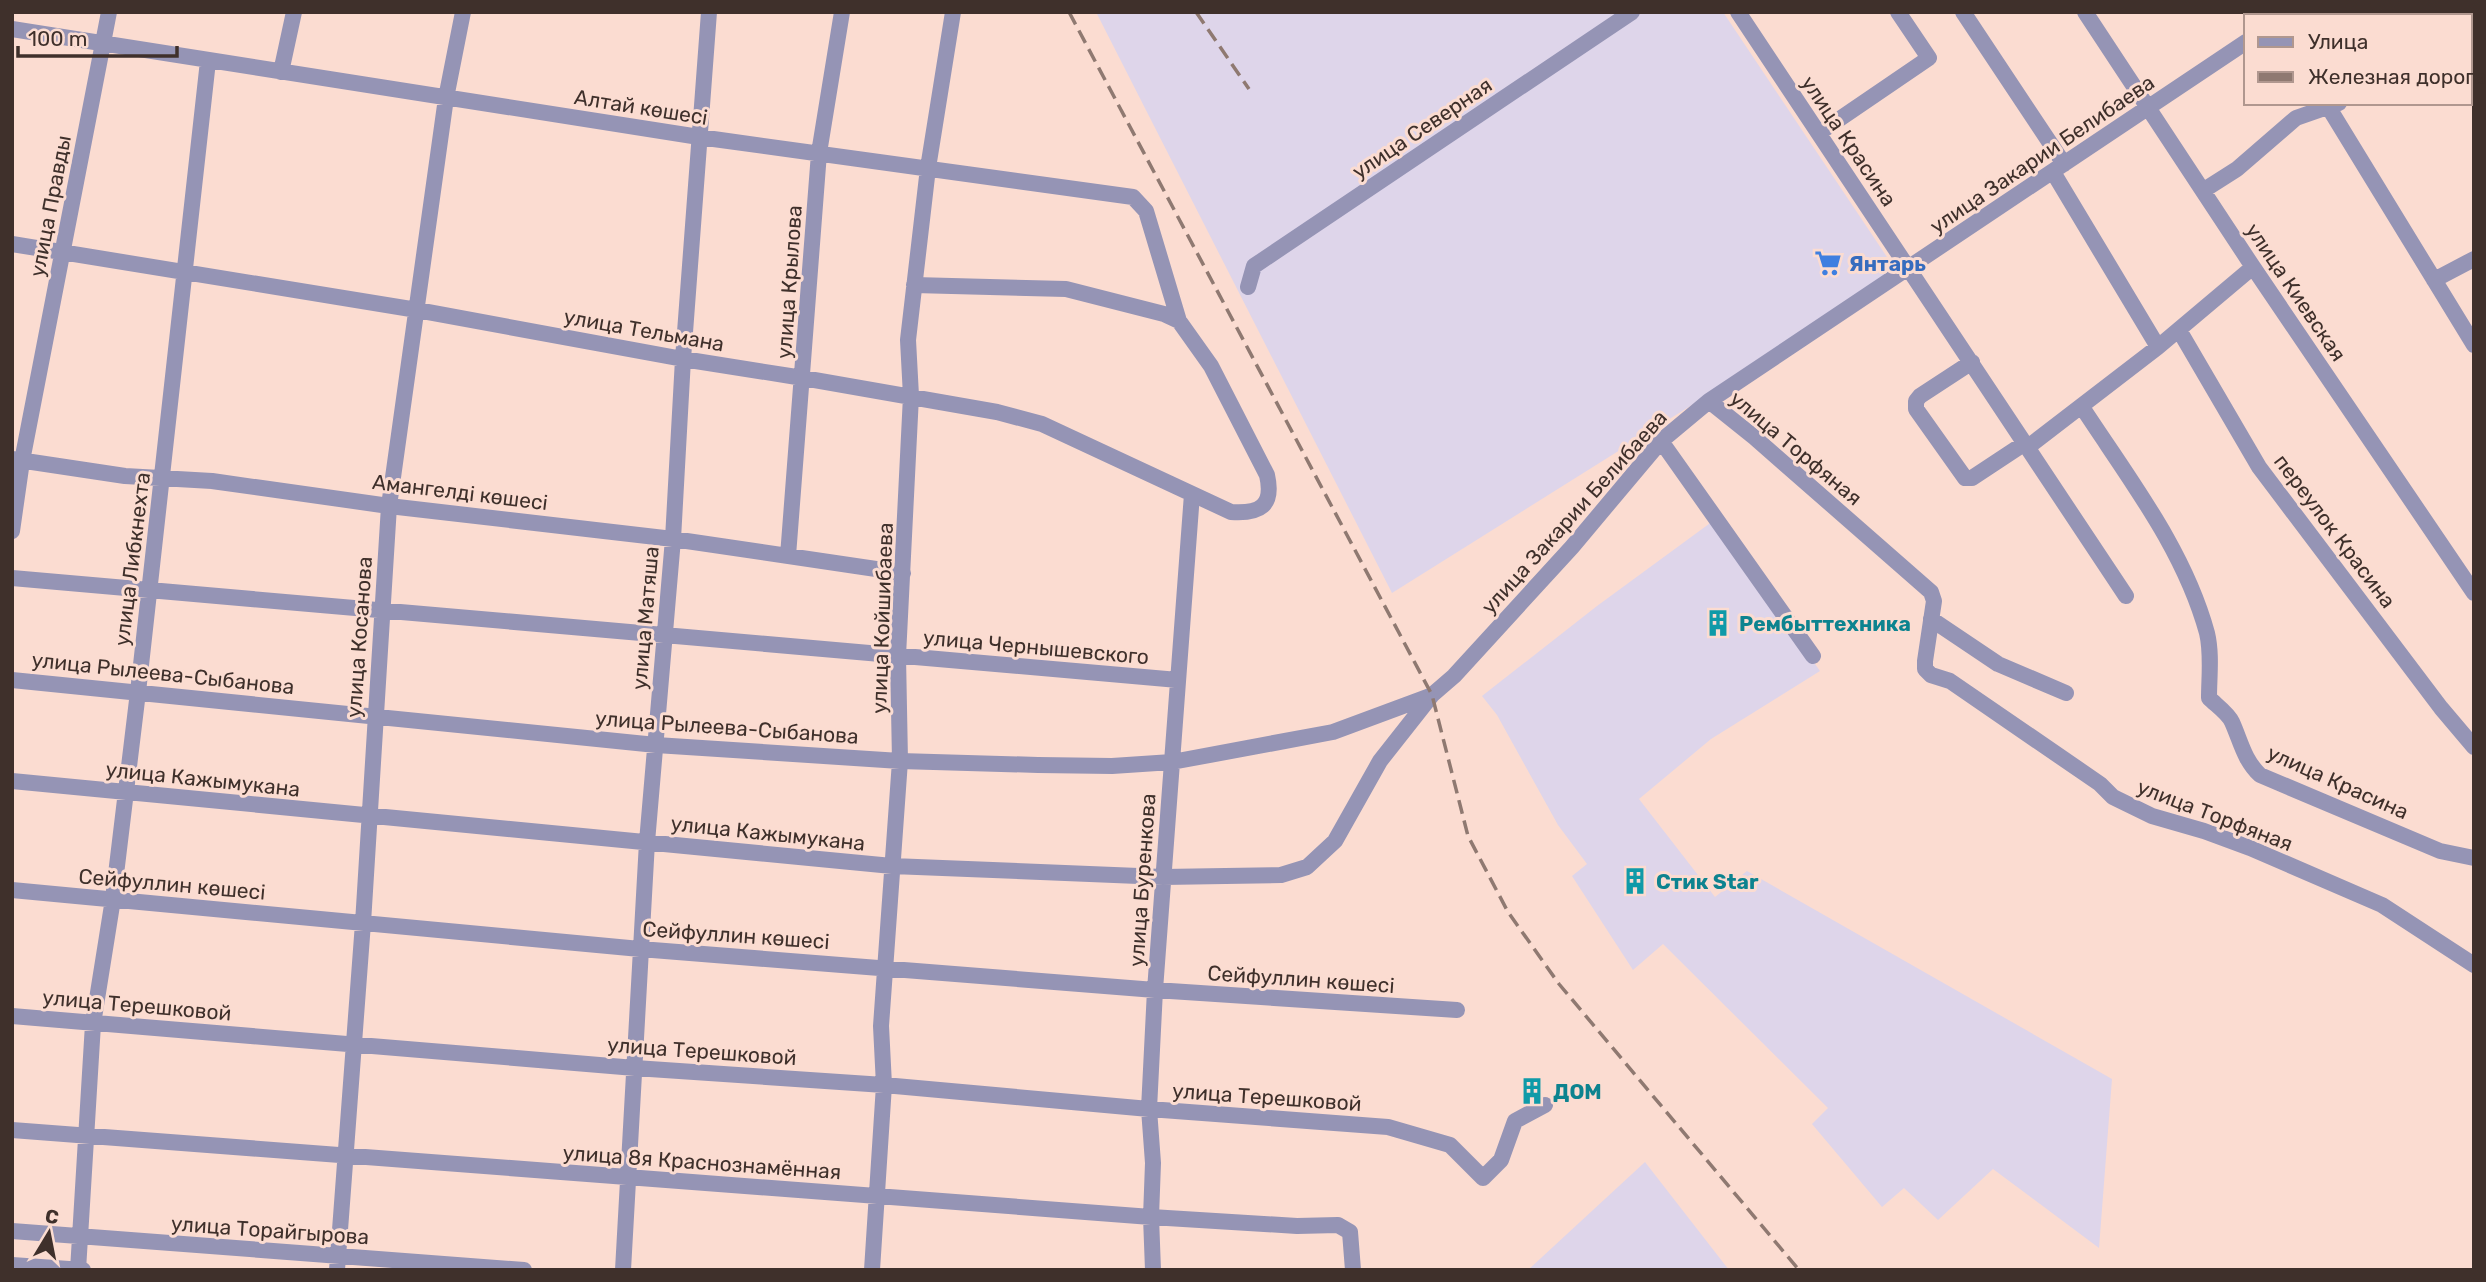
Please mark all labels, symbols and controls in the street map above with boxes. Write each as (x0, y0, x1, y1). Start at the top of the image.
scale bar (18, 14, 177, 58)
legend (2244, 14, 2472, 105)
text: 100 m (28, 26, 87, 51)
text: Улица (2308, 29, 2368, 54)
text: Железная дорога (2308, 64, 2486, 89)
street label: улица Закарии Белибаева (1925, 69, 2159, 239)
street label: улица Красина (1796, 71, 1902, 211)
street label: улица Северная (1347, 72, 1497, 184)
street label: Алтай көшесі (572, 84, 710, 130)
street label: улица Правды (24, 133, 76, 279)
street label: улица Крылова (771, 204, 807, 360)
street label: улица Киевская (2241, 218, 2351, 366)
supermarket icon: Янтарь (1813, 248, 1843, 278)
place label: Янтарь (1849, 251, 1926, 276)
street label: улица Тельмана (562, 304, 726, 356)
street label: улица Торфяная (1725, 386, 1867, 510)
street label: улица Закарии Белибаева (1476, 405, 1672, 619)
street label: переулок Красина (2269, 449, 2401, 613)
street label: Амангелді көшесі (371, 469, 549, 515)
street label: улица Либкнехта (109, 471, 155, 647)
street label: улица Койшибаева (866, 522, 898, 714)
street label: улица Матяша (626, 545, 664, 691)
street label: улица Косанова (341, 555, 377, 719)
building icon: Рембыттехника (1703, 608, 1733, 638)
place label: Рембыттехника (1739, 611, 1911, 636)
street label: улица Чернышевского (922, 625, 1150, 669)
street label: улица Рылеева-Сыбанова (30, 647, 296, 699)
street label: улица Рылеева-Сыбанова (594, 705, 860, 749)
street label: улица Красина (2264, 740, 2412, 824)
street label: улица Кажымукана (105, 756, 301, 802)
street label: улица Торфяная (2134, 774, 2296, 856)
street label: улица Буренкова (1123, 792, 1161, 968)
street label: улица Кажымукана (670, 810, 866, 856)
street label: Сейфуллин көшесі (78, 863, 266, 905)
building icon: Стик Star (1620, 866, 1650, 896)
place label: Стик Star (1656, 869, 1759, 894)
street label: Сейфуллин көшесі (642, 916, 830, 954)
street label: Сейфуллин көшесі (1207, 960, 1395, 998)
street label: улица Терешковой (41, 984, 233, 1026)
street label: улица Терешковой (607, 1032, 797, 1070)
building icon: ДОМ (1517, 1076, 1547, 1106)
street label: улица Терешковой (1172, 1078, 1362, 1116)
place label: ДОМ (1553, 1079, 1602, 1104)
street label: улица 8я Краснознамённая (562, 1140, 842, 1184)
north arrow (14, 1198, 84, 1268)
text: С (43, 1204, 60, 1229)
street label: улица Торайгырова (170, 1211, 370, 1249)

